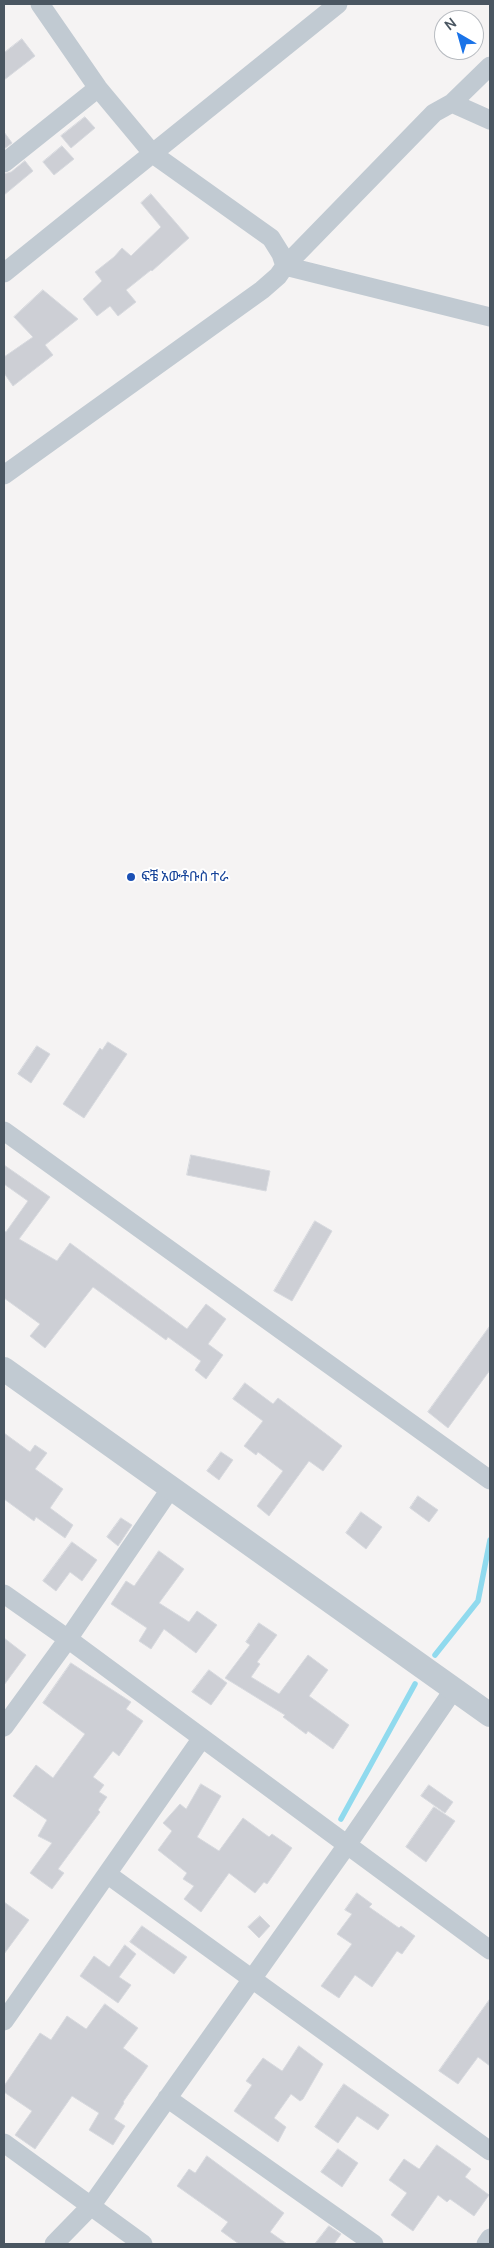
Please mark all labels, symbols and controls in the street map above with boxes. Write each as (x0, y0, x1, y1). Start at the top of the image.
north arrow (434, 10, 484, 60)
text: N (440, 13, 460, 34)
place label: ፍቼ አውቶቡስ ተራ (141, 869, 229, 885)
marker: ፍቼ አውቶቡስ ተራ (125, 871, 137, 883)

